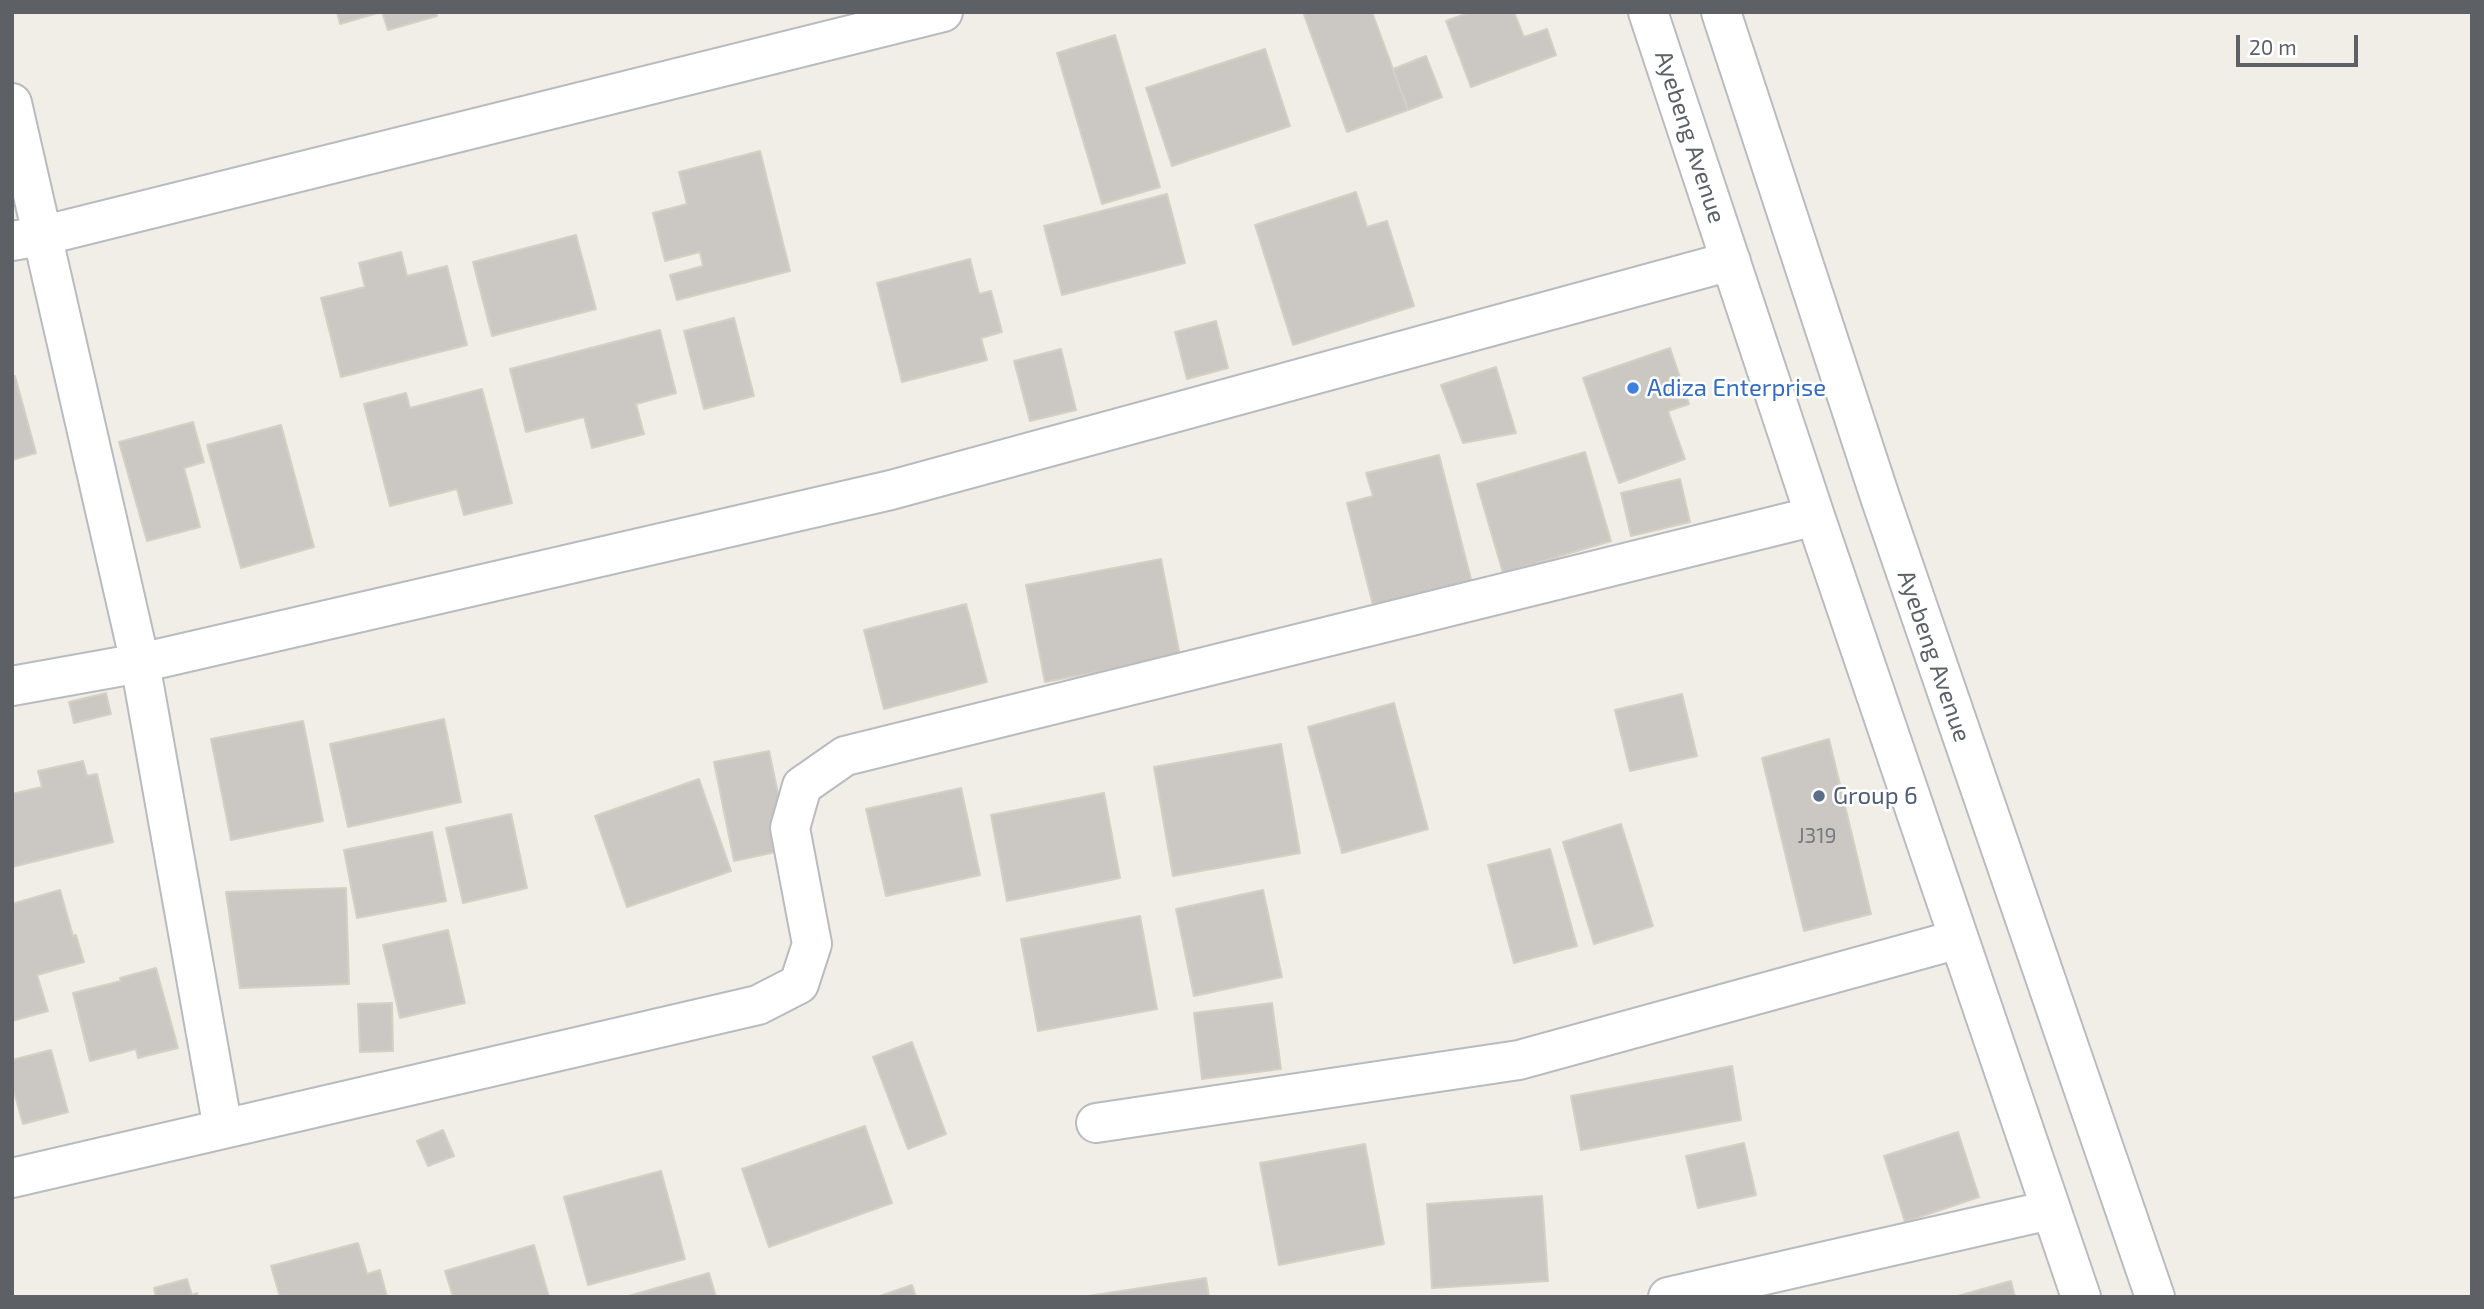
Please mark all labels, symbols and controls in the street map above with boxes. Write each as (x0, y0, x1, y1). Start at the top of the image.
scale bar (2239, 21, 2362, 65)
text: 20 m (2249, 34, 2297, 59)
street label: Ayebeng Avenue (1649, 47, 1731, 227)
place label: Adiza Enterprise (1647, 374, 1826, 402)
marker: Adiza Enterprise (1625, 380, 1641, 396)
street label: Ayebeng Avenue (1891, 566, 1977, 746)
place label: Group 6 (1833, 782, 1918, 810)
marker: Group 6 (1811, 788, 1827, 804)
house number: J319 (1797, 823, 1837, 849)

